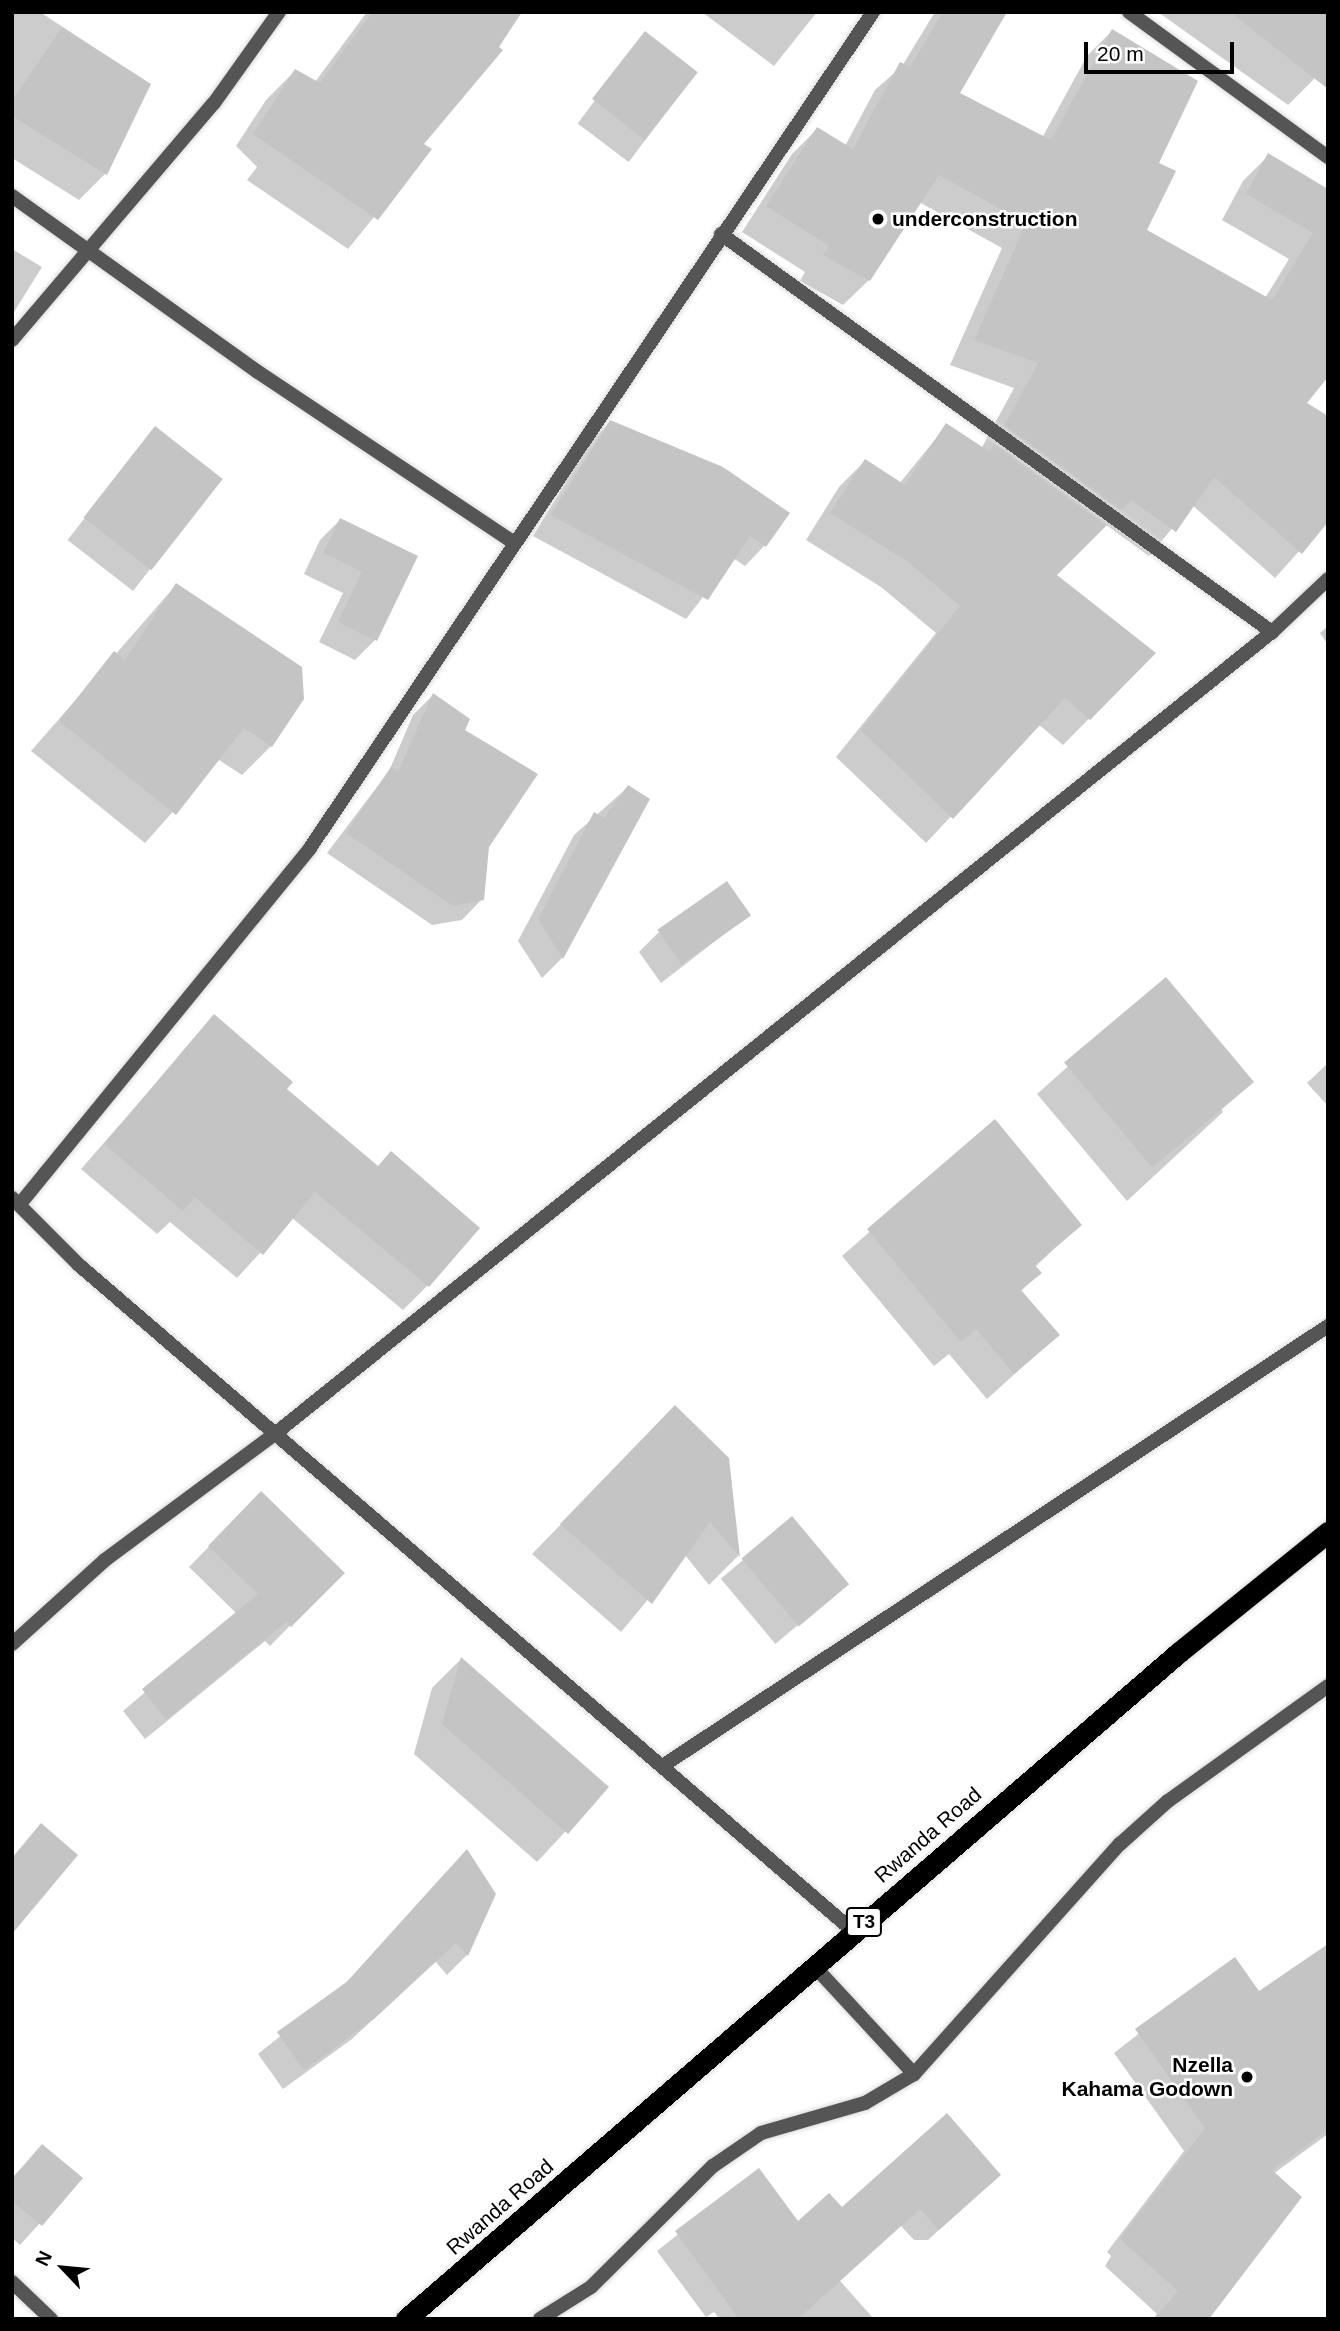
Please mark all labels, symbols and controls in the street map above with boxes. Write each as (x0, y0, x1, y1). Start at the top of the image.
scale bar (1088, 28, 1238, 72)
text: 20 m (1097, 42, 1144, 65)
place label: underconstruction (892, 206, 1078, 232)
marker: underconstruction (870, 211, 886, 227)
street label: Rwanda Road (870, 1782, 986, 1888)
road number: T3 (845, 1906, 883, 1938)
place label: Nzella Kahama Godown (1061, 2052, 1233, 2102)
marker: Nzella Kahama Godown (1239, 2069, 1255, 2085)
street label: Rwanda Road (442, 2154, 558, 2260)
north arrow (28, 2233, 98, 2303)
text: N (31, 2248, 56, 2269)

